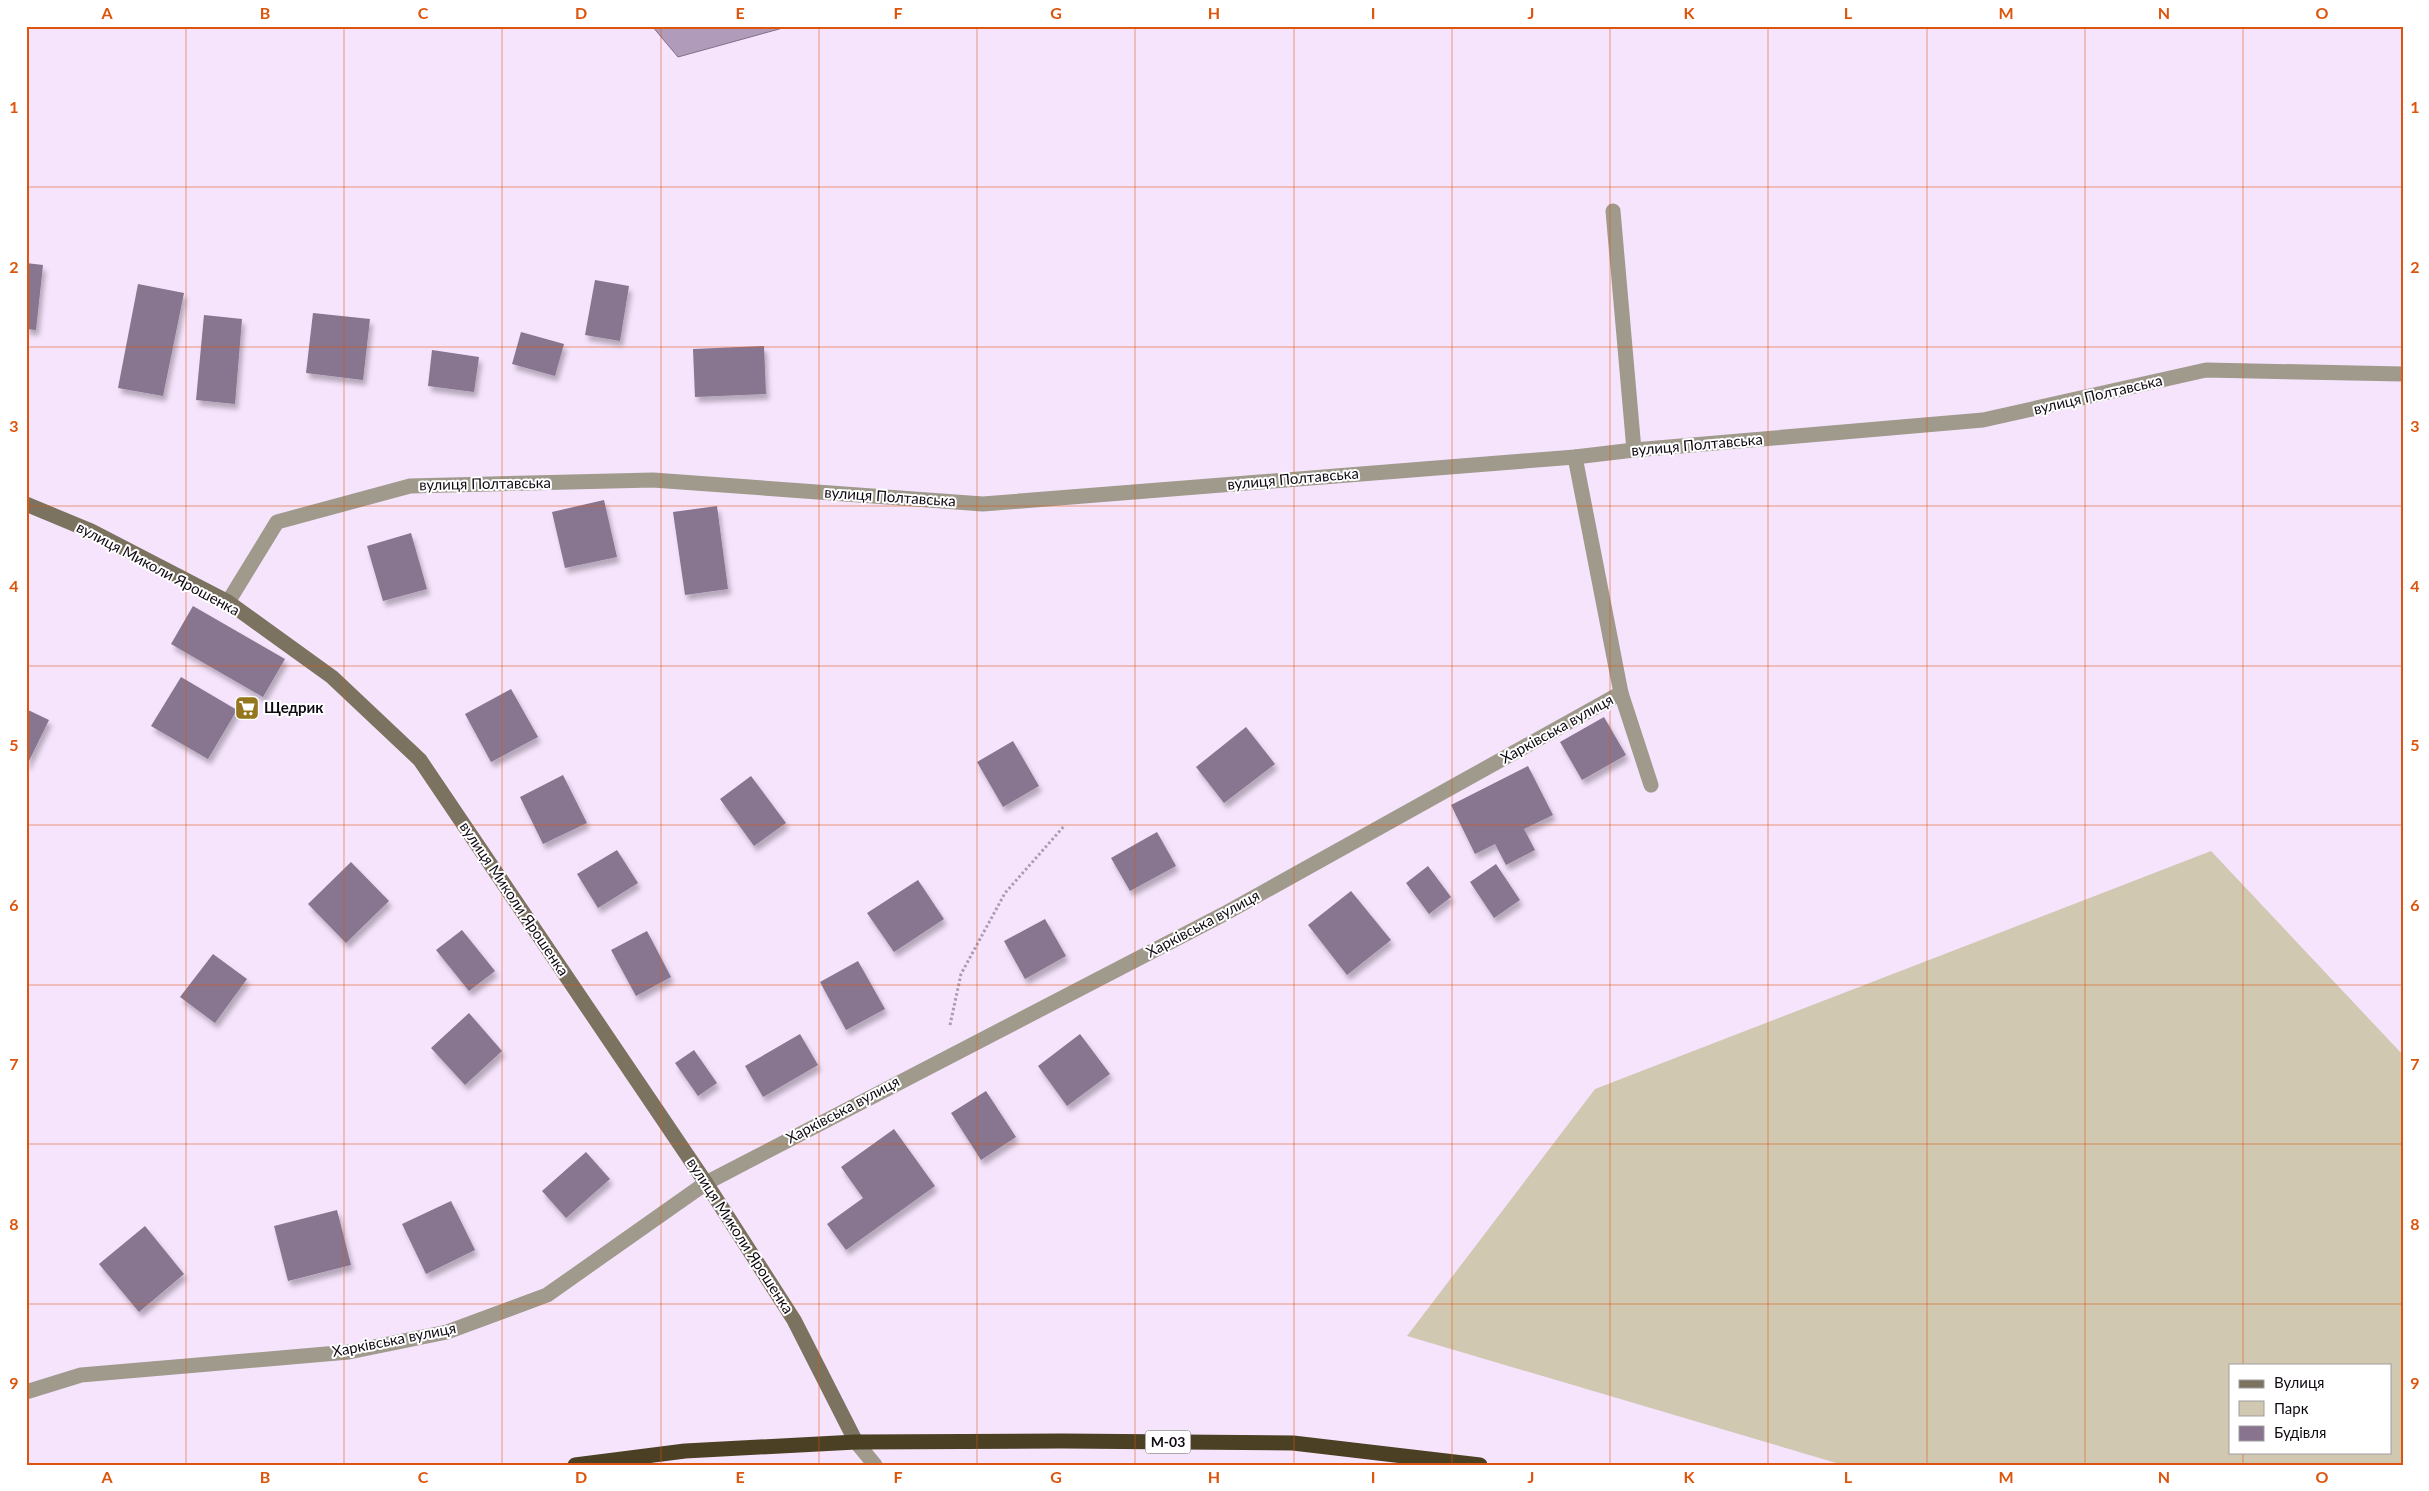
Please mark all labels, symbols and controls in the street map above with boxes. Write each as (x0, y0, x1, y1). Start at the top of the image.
text: A (100, 3, 113, 22)
text: B (260, 3, 270, 22)
text: C (418, 3, 429, 22)
text: D (575, 3, 587, 22)
text: E (735, 3, 745, 22)
text: F (893, 3, 903, 22)
text: G (1050, 3, 1062, 22)
text: H (1208, 3, 1220, 22)
text: I (1371, 3, 1375, 22)
text: J (1528, 3, 1534, 22)
text: K (1684, 3, 1696, 22)
text: L (1844, 3, 1853, 22)
text: M (1998, 3, 2014, 22)
text: N (2158, 3, 2170, 22)
text: O (2316, 3, 2329, 22)
text: 1 (9, 97, 19, 116)
text: 1 (2410, 97, 2420, 116)
text: 2 (9, 257, 19, 276)
text: 2 (2410, 257, 2420, 276)
street label: вулиця Полтавська (2032, 370, 2164, 418)
text: 3 (9, 416, 19, 435)
text: 3 (2410, 416, 2420, 435)
street label: вулиця Полтавська (1630, 429, 1763, 459)
street label: вулиця Полтавська (1226, 463, 1359, 493)
street label: вулиця Полтавська (419, 473, 551, 493)
street label: вулиця Полтавська (824, 482, 956, 510)
street label: вулиця Миколи Ярошенка (74, 517, 243, 619)
text: 4 (9, 576, 19, 595)
text: 4 (2410, 576, 2420, 595)
street label: Харківська вулиця (1497, 690, 1616, 767)
supermarket icon: Щедрик (234, 695, 260, 721)
place label: Щедрик (264, 698, 324, 716)
text: 5 (9, 735, 19, 754)
text: 5 (2410, 735, 2420, 754)
street label: вулиця Миколи Ярошенка (456, 818, 573, 979)
street label: Харківська вулиця (1143, 886, 1262, 961)
text: 6 (9, 895, 19, 914)
text: 6 (2410, 895, 2420, 914)
text: 7 (9, 1054, 19, 1073)
text: 7 (2410, 1054, 2420, 1073)
street label: Харківська вулиця (783, 1072, 902, 1147)
street label: вулиця Миколи Ярошенка (684, 1154, 798, 1317)
text: 8 (9, 1214, 19, 1233)
text: 8 (2410, 1214, 2420, 1233)
street label: Харківська вулиця (330, 1318, 457, 1360)
legend (2229, 1364, 2392, 1454)
text: 9 (9, 1373, 19, 1392)
text: Вулиця (2274, 1373, 2324, 1391)
text: 9 (2410, 1373, 2420, 1392)
text: Парк (2274, 1399, 2309, 1417)
text: Будівля (2274, 1423, 2326, 1441)
road number: М-03 (1146, 1430, 1190, 1454)
text: A (100, 1467, 113, 1486)
text: B (260, 1467, 270, 1486)
text: C (418, 1467, 429, 1486)
text: D (575, 1467, 587, 1486)
text: E (735, 1467, 745, 1486)
text: F (893, 1467, 903, 1486)
text: G (1050, 1467, 1062, 1486)
text: H (1208, 1467, 1220, 1486)
text: I (1371, 1467, 1375, 1486)
text: J (1528, 1467, 1534, 1486)
text: K (1684, 1467, 1696, 1486)
text: L (1844, 1467, 1853, 1486)
text: M (1998, 1467, 2014, 1486)
text: N (2158, 1467, 2170, 1486)
text: O (2316, 1467, 2329, 1486)

